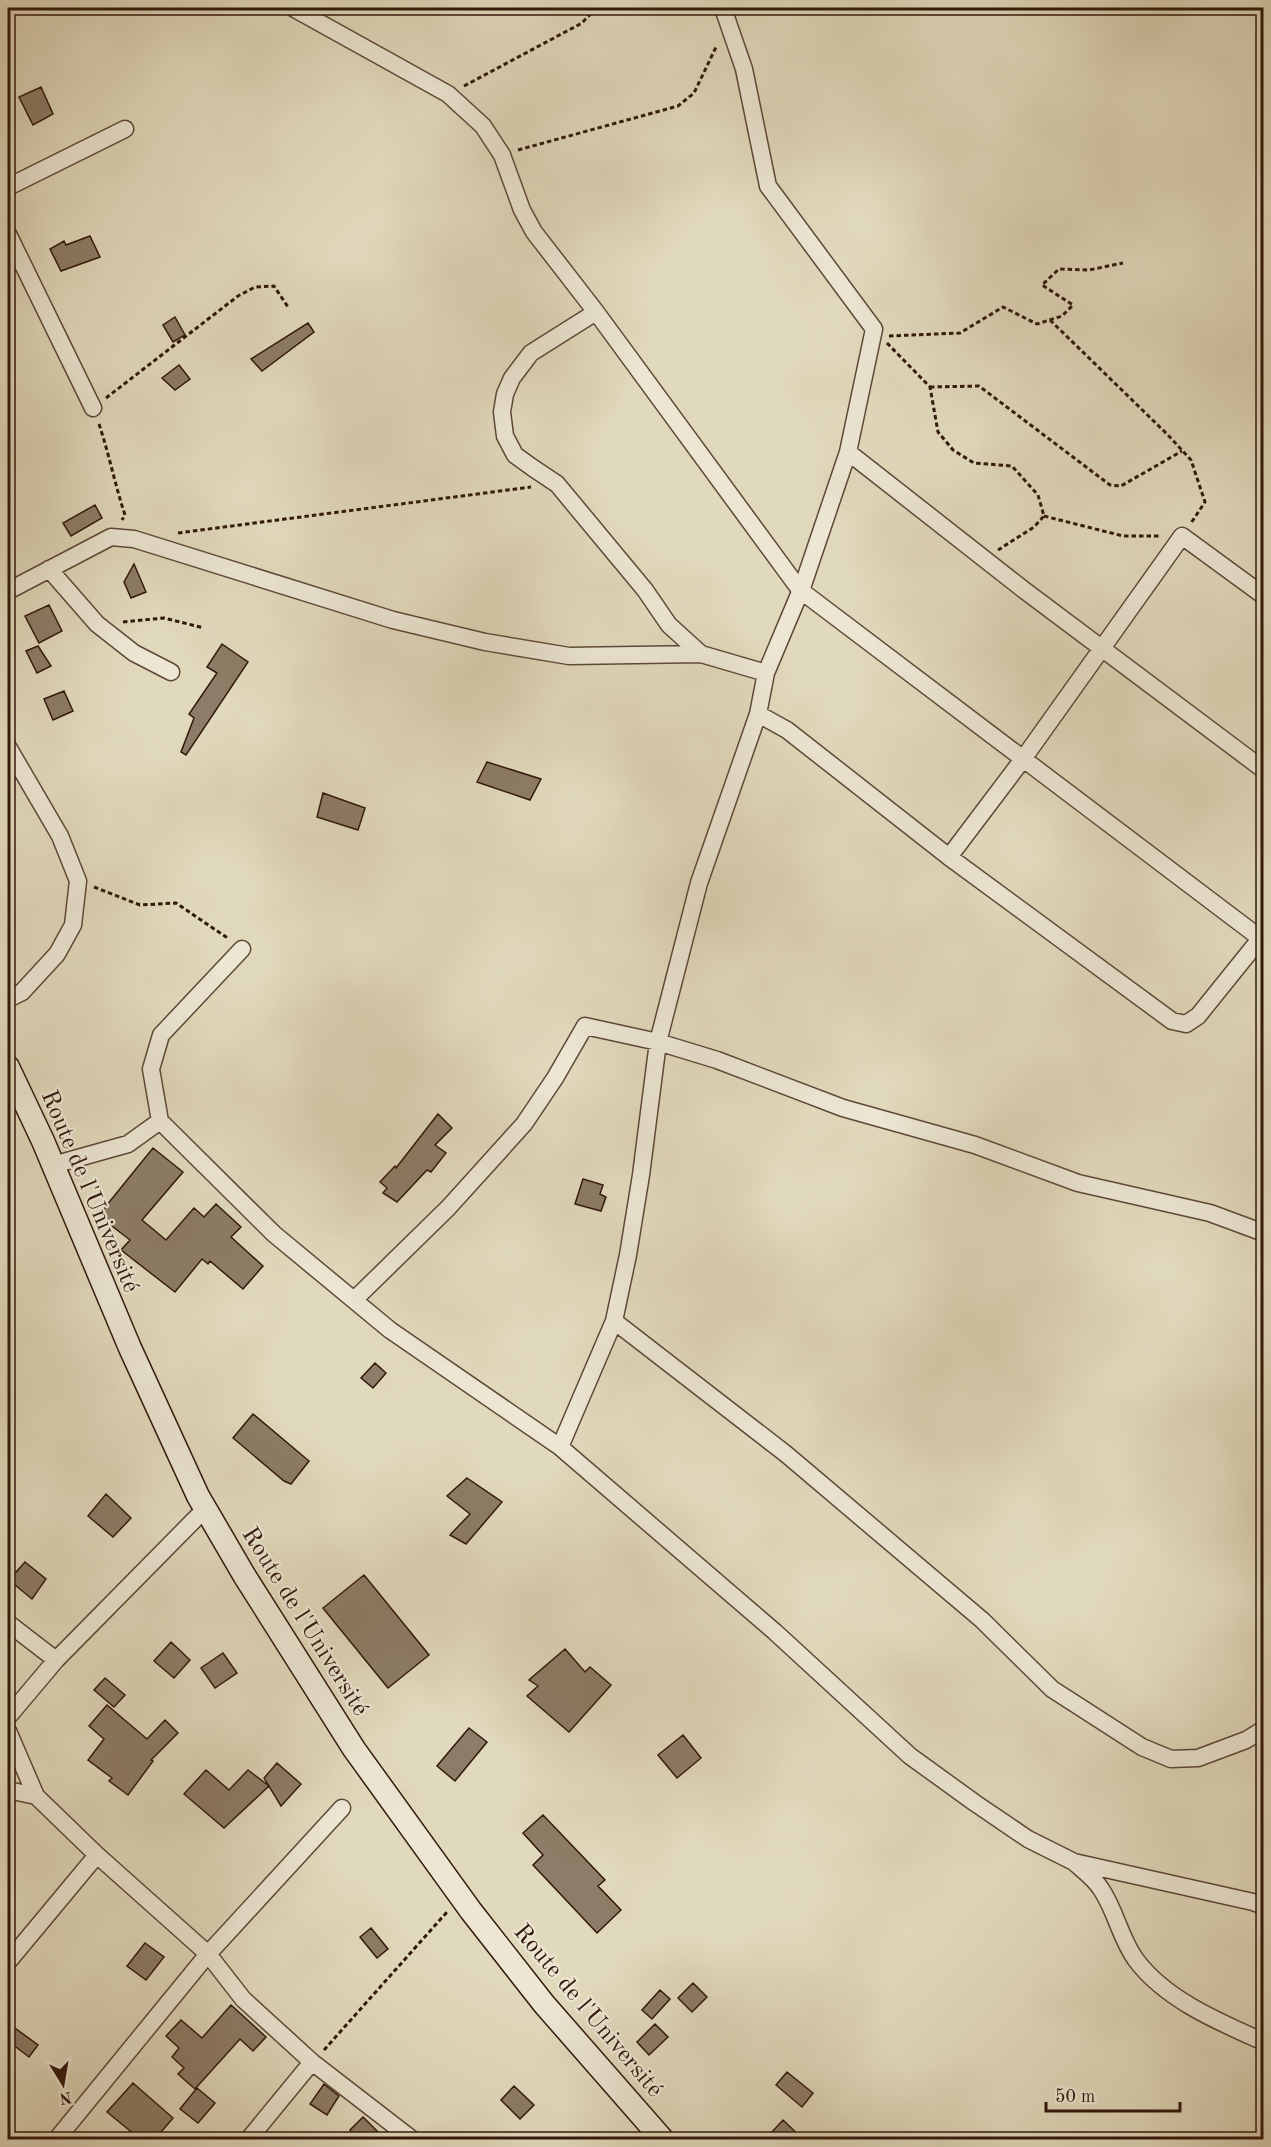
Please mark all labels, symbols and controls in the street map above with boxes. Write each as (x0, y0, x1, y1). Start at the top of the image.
street label: Route de l'Université (36, 1087, 143, 1297)
street label: Route de l'Université (236, 1523, 372, 1721)
street label: Route de l'Université (508, 1920, 667, 2102)
north arrow (33, 2054, 93, 2114)
scale bar (1046, 2075, 1180, 2113)
text: N (57, 2088, 73, 2106)
text: 50 m (1055, 2088, 1095, 2106)

